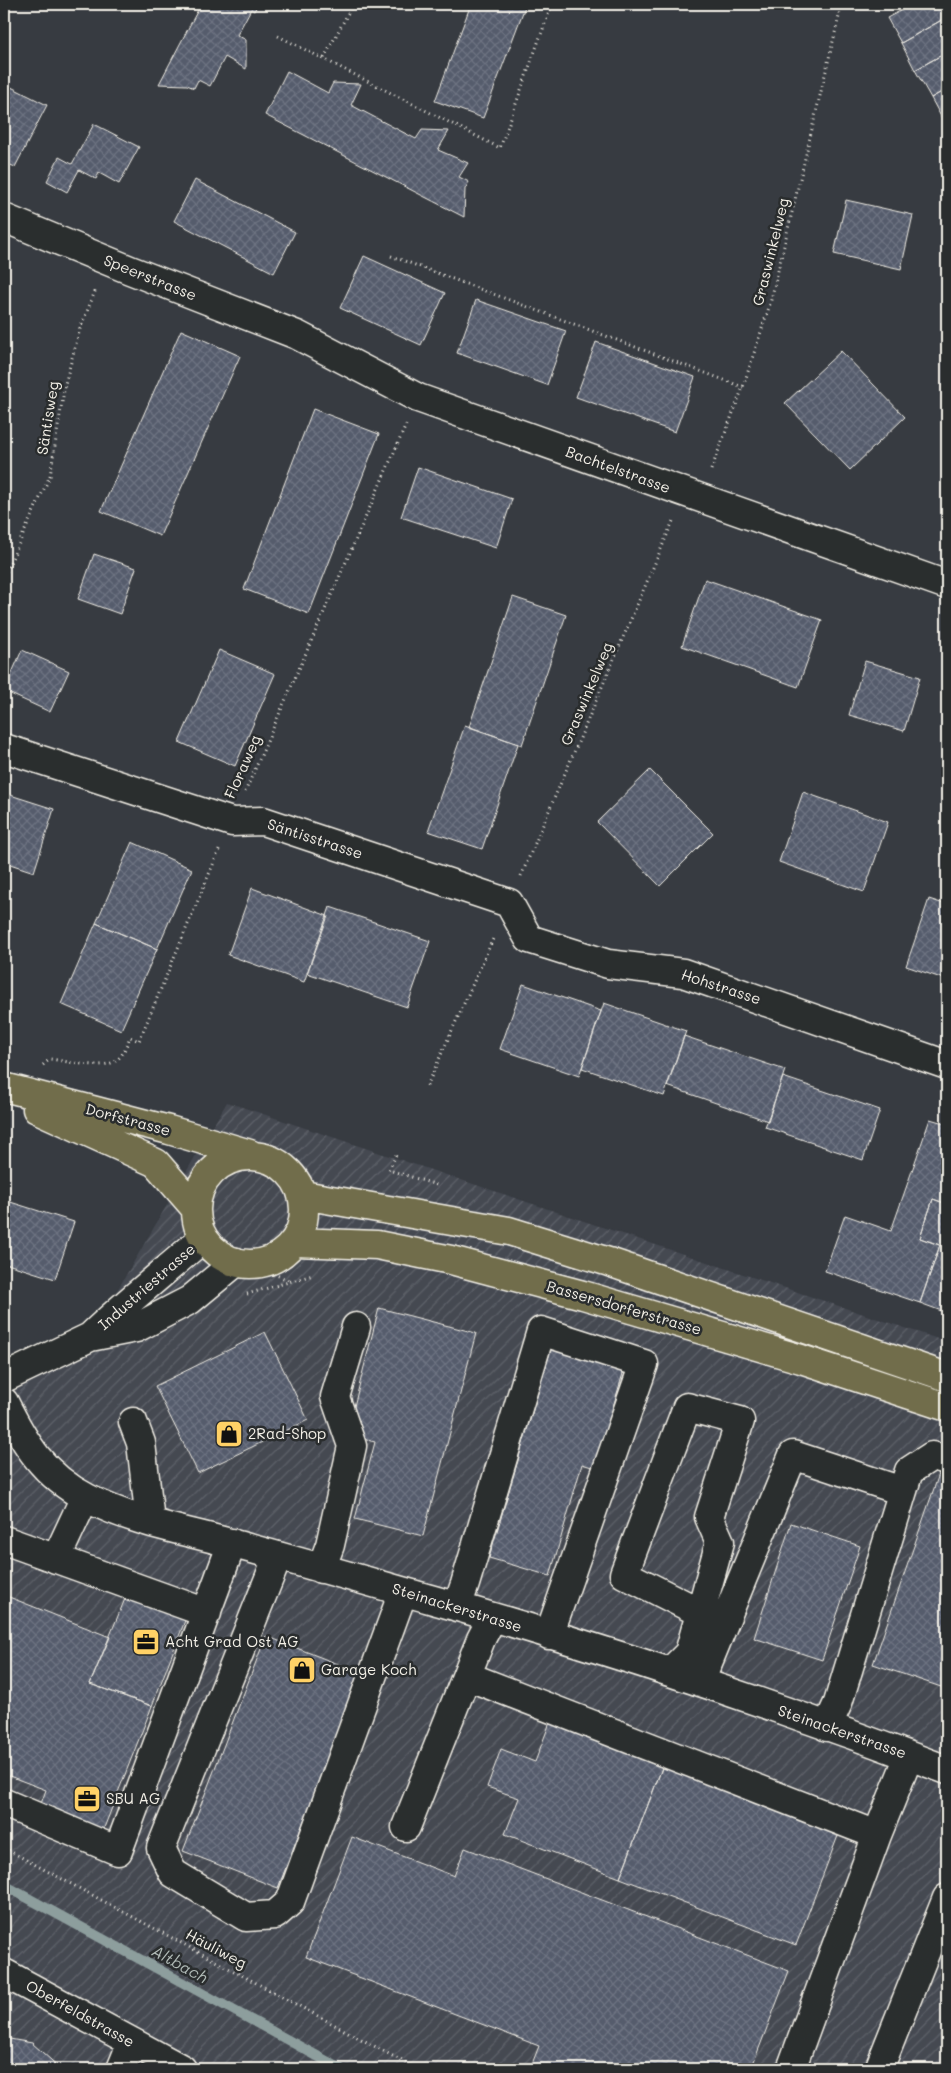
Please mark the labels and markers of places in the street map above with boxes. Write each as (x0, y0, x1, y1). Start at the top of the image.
shop icon: 2Rad-Shop (214, 1419, 244, 1449)
place label: 2Rad-Shop (248, 1423, 326, 1443)
office icon: Acht Grad Ost AG (131, 1627, 161, 1657)
place label: Acht Grad Ost AG (165, 1631, 298, 1651)
shop icon: Garage Koch (287, 1655, 317, 1685)
place label: Garage Koch (321, 1659, 416, 1679)
office icon: SBU AG (72, 1784, 102, 1814)
place label: SBU AG (106, 1788, 160, 1808)

